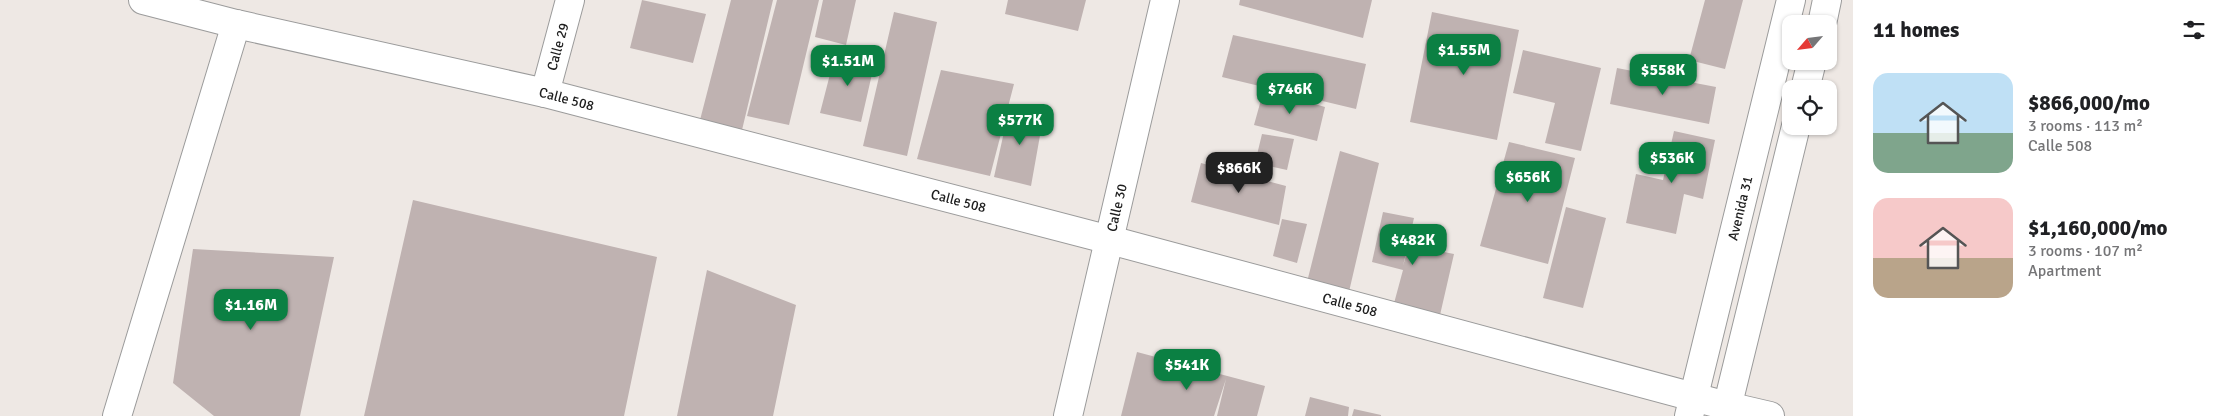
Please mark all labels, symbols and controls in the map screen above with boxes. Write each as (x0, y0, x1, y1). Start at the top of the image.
north arrow (1782, 15, 1838, 70)
map controls (1782, 15, 1837, 135)
icon: filters (2180, 16, 2208, 44)
text: 11 homes (1873, 17, 1959, 43)
street label: Calle 29 (543, 21, 572, 72)
pin: $1.55M (1423, 34, 1505, 76)
text: $1.55M (1438, 40, 1490, 60)
pin: $1.51M (807, 44, 889, 87)
text: $1.51M (822, 51, 874, 71)
pin: $558K (1628, 54, 1698, 96)
text: $558K (1641, 60, 1685, 80)
pin: $746K (1255, 72, 1325, 115)
text: $746K (1268, 79, 1312, 99)
button: locate (1782, 80, 1837, 135)
street label: Calle 508 (538, 83, 596, 114)
text: $866,000/mo (2028, 90, 2150, 116)
icon: home (1913, 93, 1973, 153)
pin: $577K (985, 104, 1055, 146)
text: $577K (998, 110, 1042, 130)
text: 3 rooms · 113 m² (2028, 116, 2143, 136)
text: Calle 508 (2028, 136, 2092, 156)
pin: $536K (1637, 142, 1707, 184)
text: $536K (1650, 148, 1694, 168)
pin: $866K (1204, 152, 1274, 194)
text: $866K (1217, 158, 1261, 178)
pin: $656K (1493, 160, 1563, 203)
text: $656K (1506, 167, 1550, 187)
street label: Avenida 31 (1724, 174, 1756, 242)
street label: Calle 30 (1103, 182, 1130, 233)
street label: Calle 508 (929, 185, 988, 216)
text: $1,160,000/mo (2028, 215, 2168, 241)
icon: home (1913, 218, 1973, 278)
pin: $482K (1378, 224, 1448, 266)
text: $482K (1391, 230, 1435, 250)
text: 3 rooms · 107 m² (2028, 241, 2143, 261)
text: Apartment (2028, 261, 2101, 281)
pin: $1.16M (210, 288, 292, 331)
street label: Calle 508 (1321, 289, 1379, 320)
text: $1.16M (225, 295, 277, 315)
pin: $541K (1152, 348, 1222, 391)
text: $541K (1165, 355, 1209, 375)

